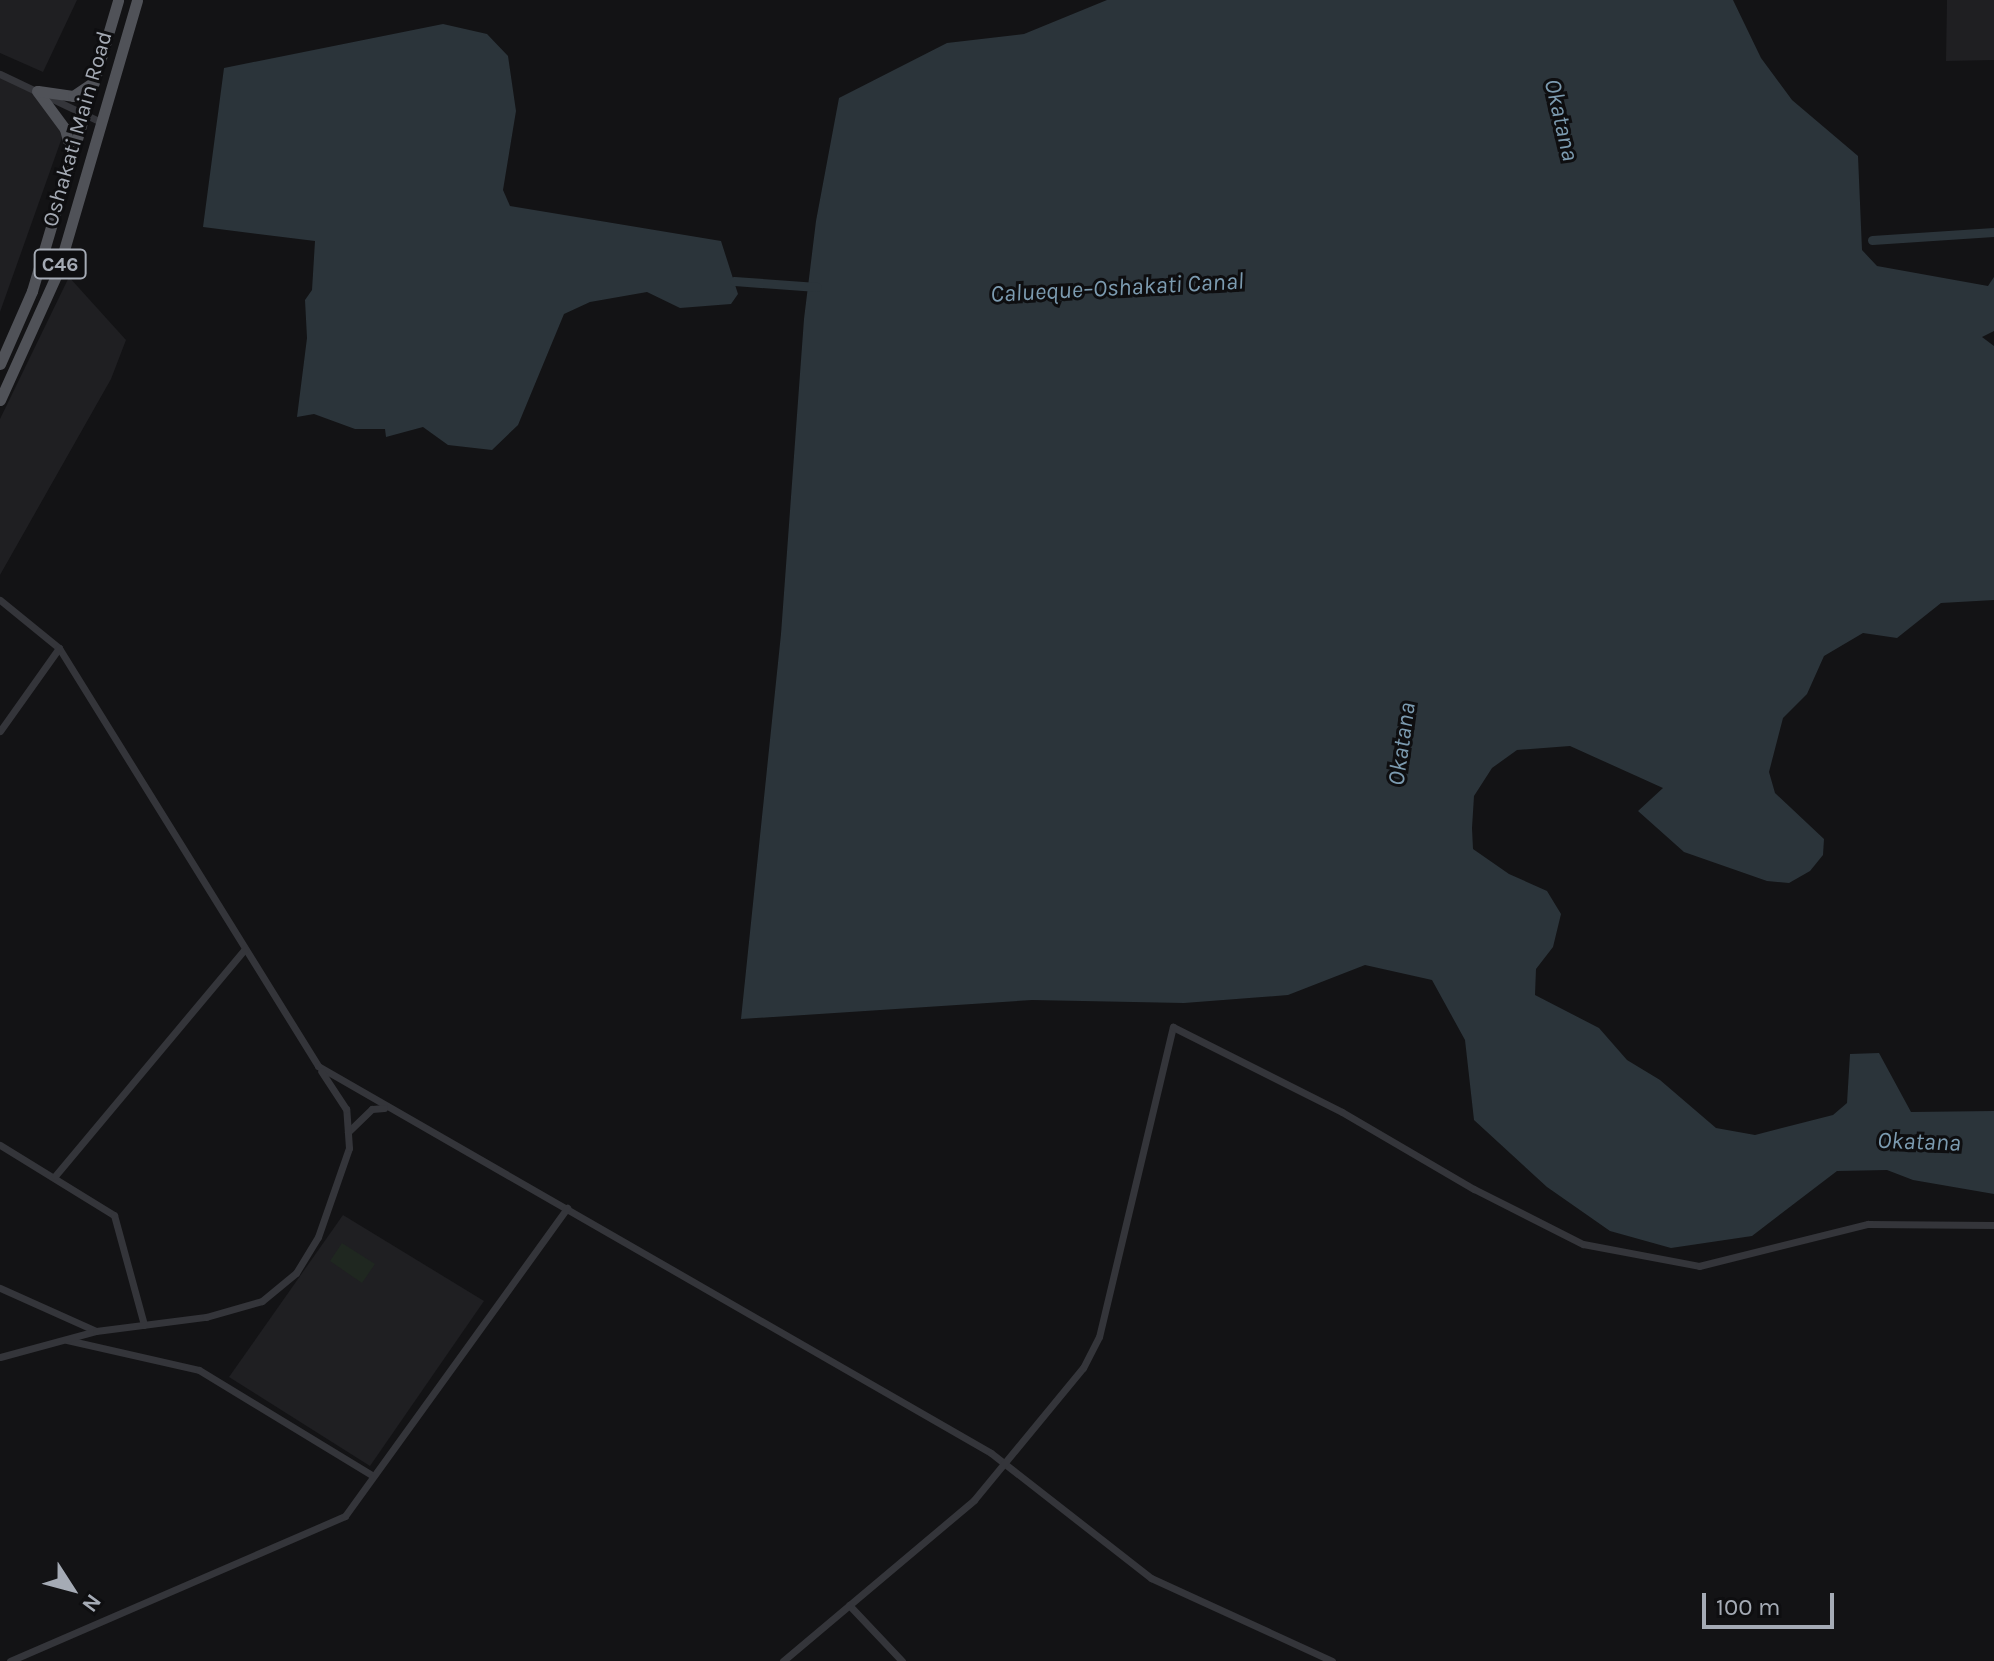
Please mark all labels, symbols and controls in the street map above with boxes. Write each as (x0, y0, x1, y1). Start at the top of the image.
street label: Oshakati Main Road (37, 28, 119, 230)
water label: Okatana (1538, 76, 1584, 164)
road number: C46 (32, 248, 88, 280)
water label: Calueque–Oshakati Canal (990, 267, 1244, 309)
water label: Okatana (1382, 701, 1422, 787)
water label: Okatana (1877, 1126, 1961, 1158)
north arrow (32, 1549, 112, 1629)
scale bar (1706, 1577, 1838, 1627)
text: N (76, 1589, 107, 1617)
text: 100 m (1716, 1593, 1781, 1621)

